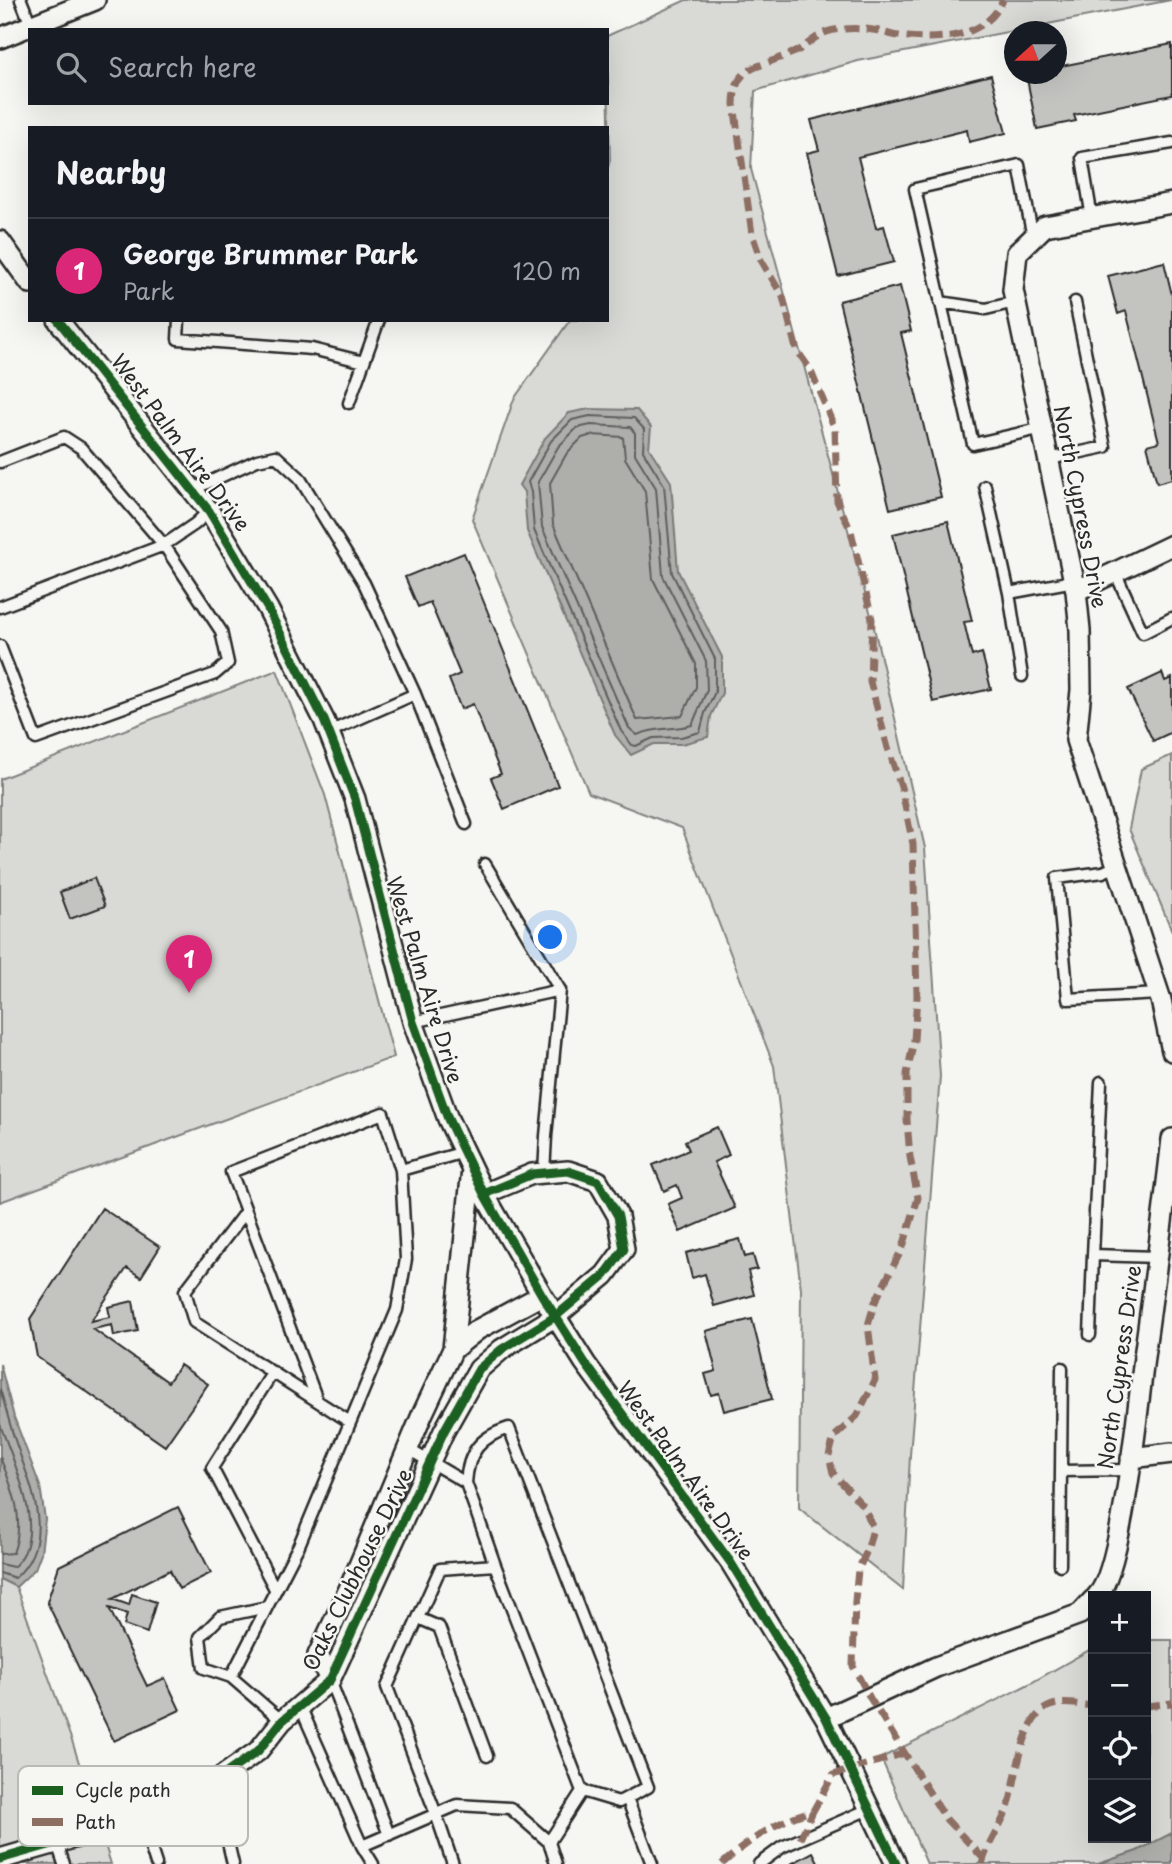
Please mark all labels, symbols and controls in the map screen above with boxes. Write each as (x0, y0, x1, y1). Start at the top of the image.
north arrow (1004, 21, 1067, 84)
search box (28, 28, 609, 105)
text: Search here (108, 47, 257, 86)
icon: search (52, 48, 90, 86)
text: Nearby (56, 149, 166, 194)
text: George Brummer Park (123, 234, 418, 273)
text: 1 (74, 253, 85, 288)
text: 120 m (513, 253, 581, 288)
text: Park (123, 273, 174, 308)
street label: West Palm Aire Drive (104, 346, 259, 537)
street label: North Cypress Drive (1047, 403, 1117, 611)
street label: West Palm Aire Drive (379, 872, 473, 1087)
your location (533, 920, 567, 954)
pin: 1 (166, 935, 212, 993)
street label: North Cypress Drive (1088, 1263, 1148, 1471)
street label: West Palm Aire Drive (610, 1373, 763, 1566)
street label: Oaks Clubhouse Drive (293, 1462, 419, 1676)
map controls (1088, 1591, 1151, 1843)
button: + (1088, 1591, 1151, 1654)
button: − (1088, 1654, 1151, 1717)
button: locate (1088, 1717, 1151, 1780)
legend (18, 1766, 248, 1846)
text: Cycle path (75, 1775, 171, 1803)
button: layers (1088, 1780, 1151, 1843)
text: Path (75, 1807, 116, 1835)

